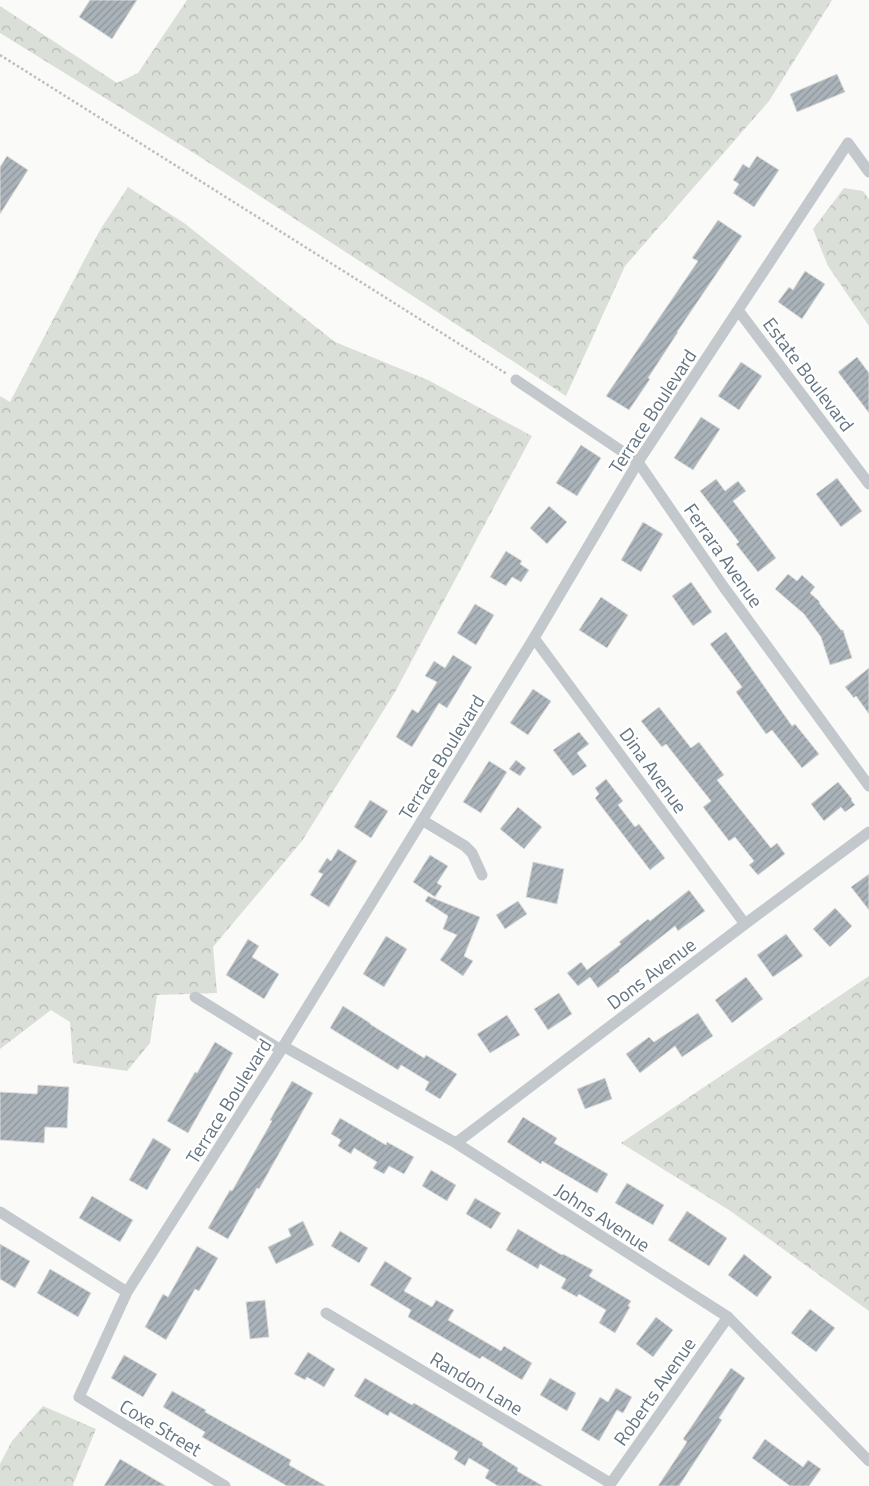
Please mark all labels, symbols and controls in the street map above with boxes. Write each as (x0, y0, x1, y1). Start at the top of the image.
street label: Estate Boulevard (756, 311, 862, 437)
street label: Terrace Boulevard (601, 343, 703, 479)
street label: Ferrara Avenue (677, 497, 771, 613)
street label: Terrace Boulevard (391, 689, 491, 825)
street label: Dina Avenue (613, 721, 695, 819)
street label: Dons Avenue (600, 930, 702, 1016)
street label: Terrace Boulevard (178, 1033, 278, 1169)
street label: Johns Avenue (550, 1175, 656, 1259)
street label: Roberts Avenue (606, 1331, 702, 1451)
street label: Randon Lane (425, 1344, 529, 1422)
street label: Coxe Street (114, 1391, 208, 1463)

